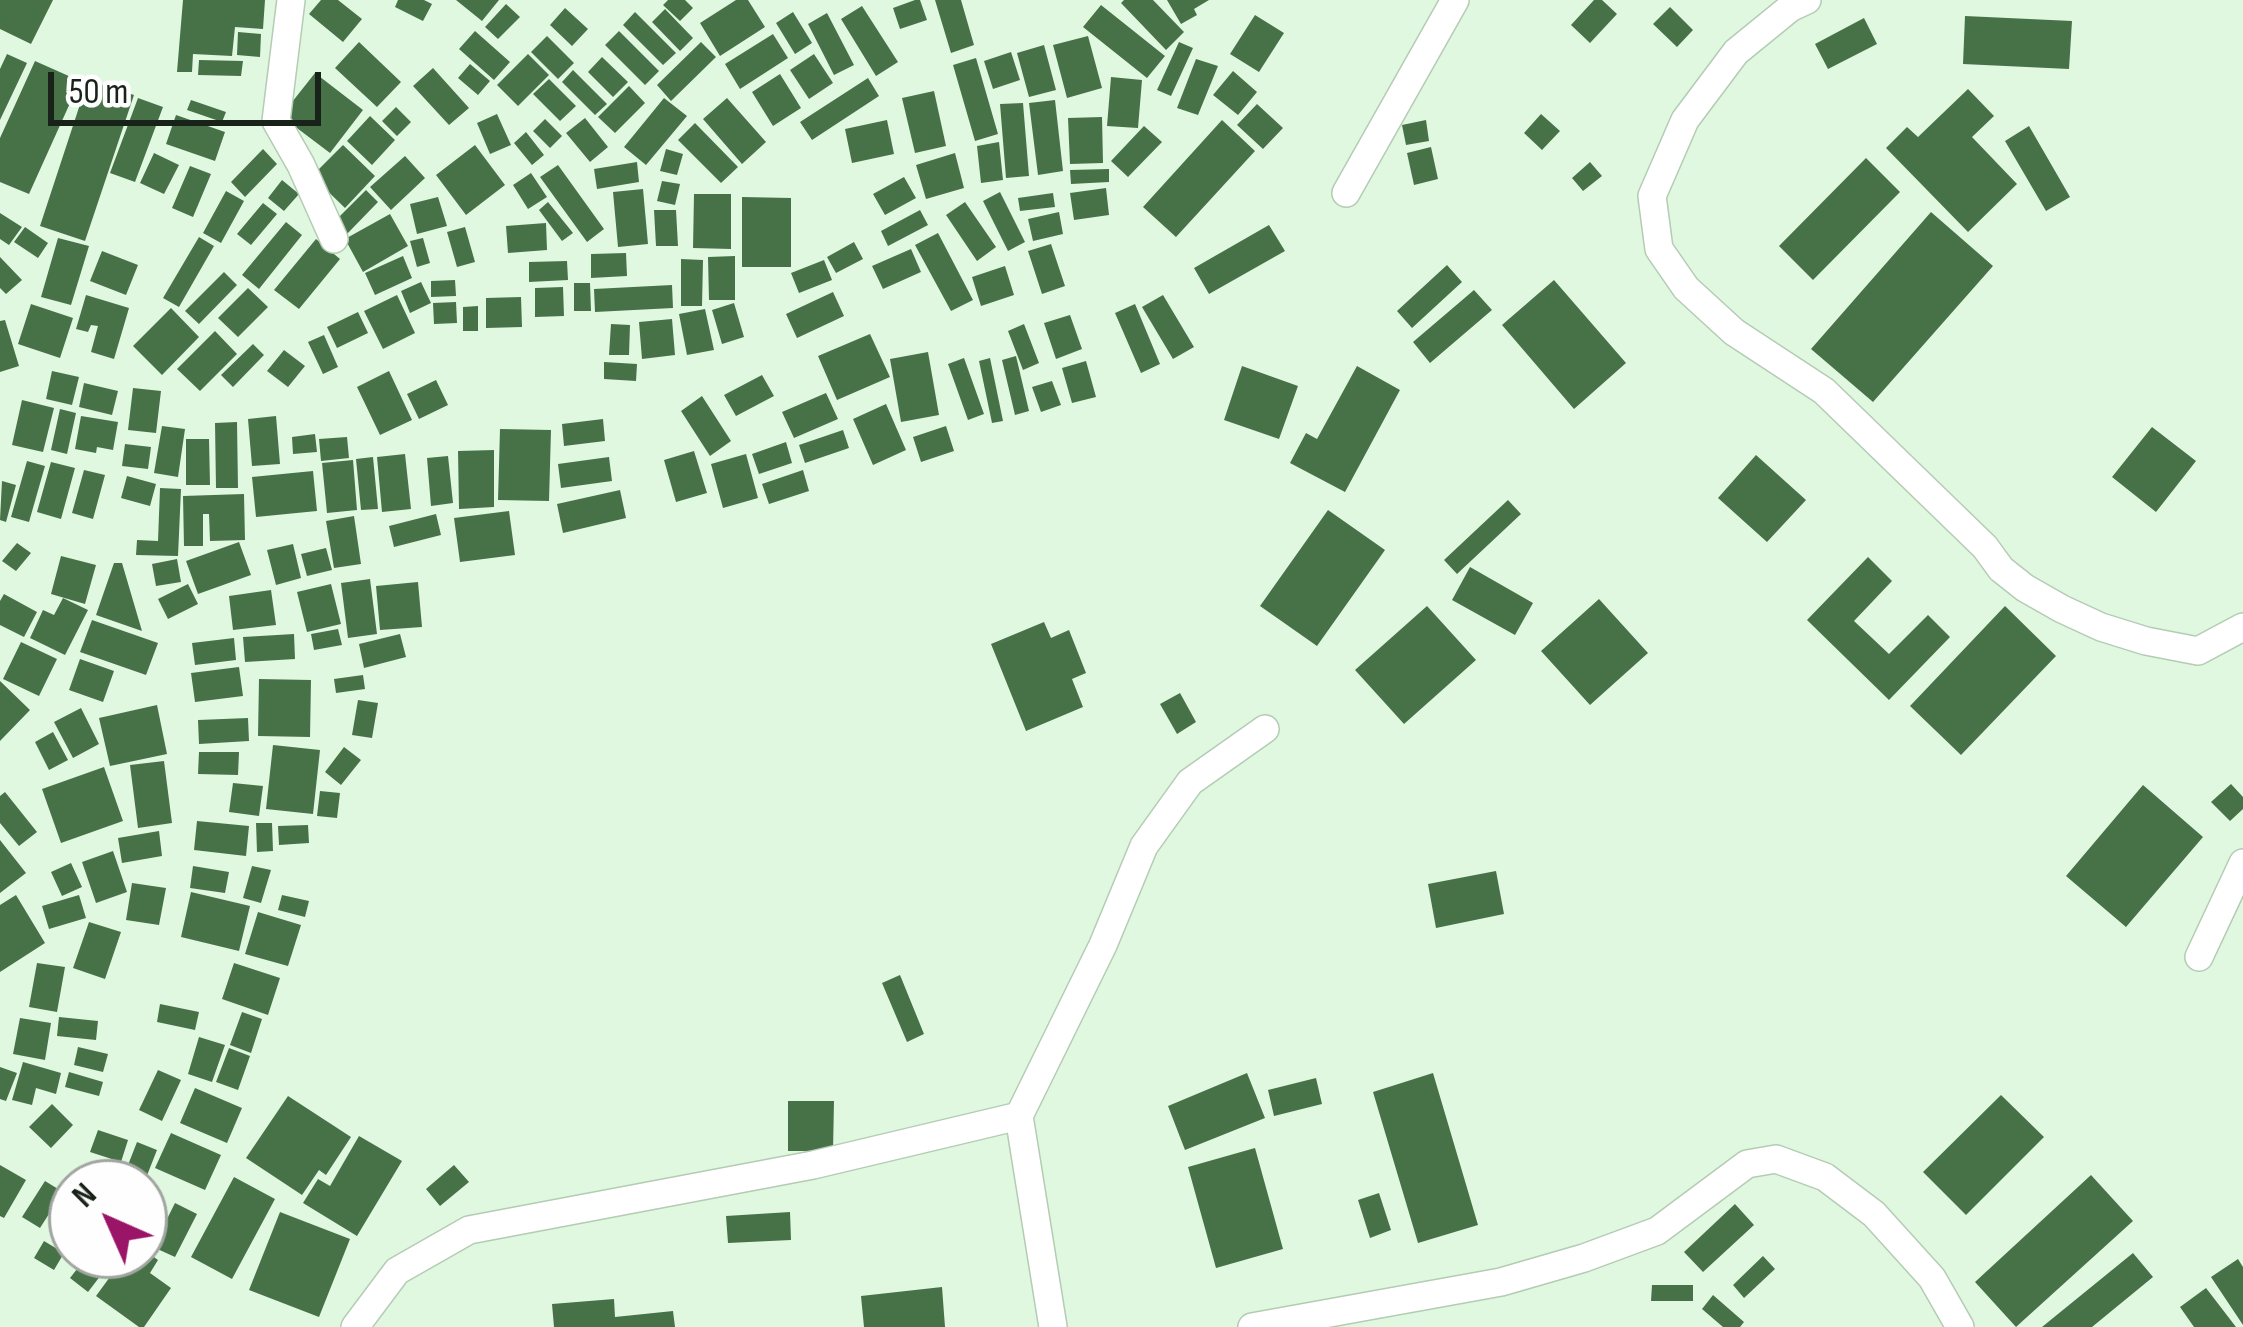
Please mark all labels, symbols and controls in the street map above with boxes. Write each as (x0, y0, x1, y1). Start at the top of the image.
scale bar (54, 48, 327, 122)
text: 50 m (69, 71, 128, 114)
north arrow (48, 1159, 168, 1279)
text: N (64, 1175, 105, 1216)

